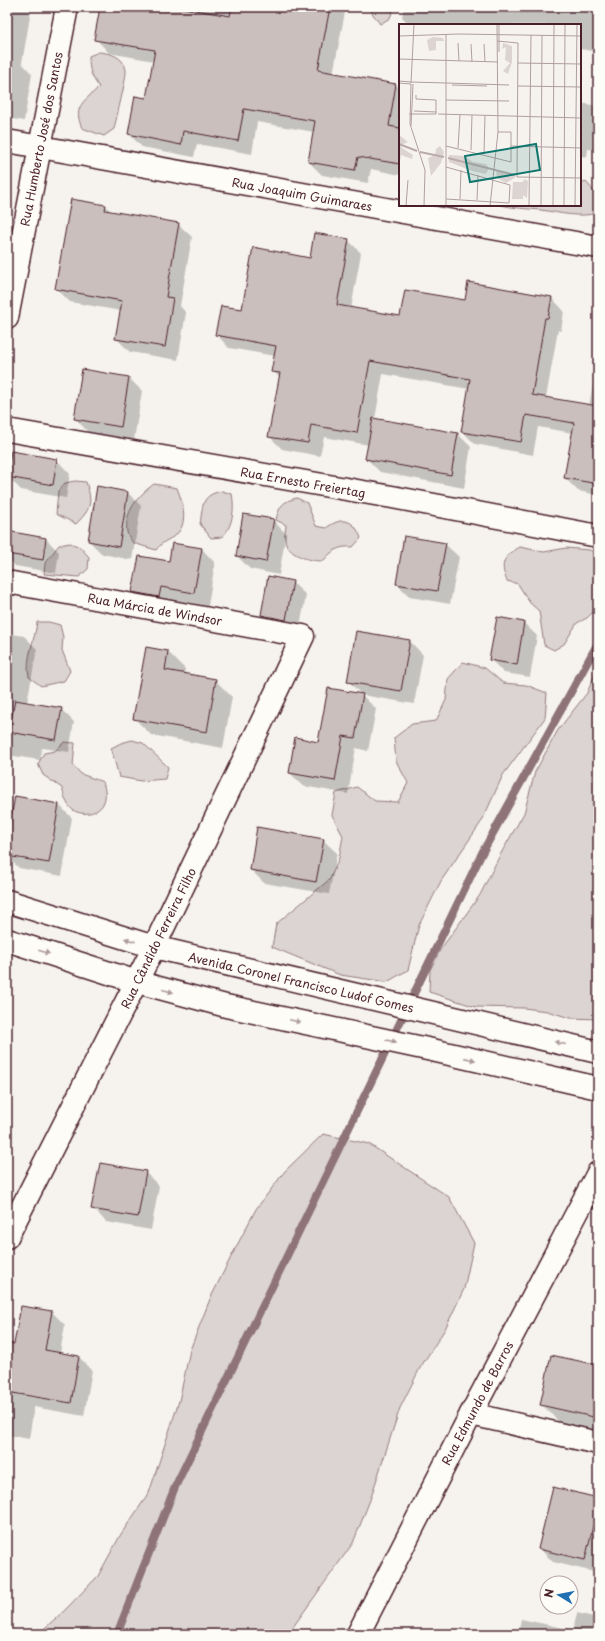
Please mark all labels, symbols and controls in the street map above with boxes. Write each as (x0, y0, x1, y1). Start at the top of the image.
inset map (399, 24, 581, 206)
street label: Rua Humberto José dos Santos (15, 50, 67, 228)
street label: Rua Joaquim Guimaraes (230, 173, 374, 215)
street label: Rua Ernesto Freiertag (239, 462, 367, 502)
street label: Rua Márcia de Windsor (86, 588, 224, 630)
street label: Rua Cândido Ferreira Filho (116, 864, 200, 1012)
one-way arrow (124, 937, 136, 943)
street label: Avenida Coronel Francisco Ludof Gomes (187, 947, 416, 1017)
one-way arrow (38, 950, 50, 956)
one-way arrow (163, 988, 175, 994)
one-way arrow (289, 1019, 301, 1025)
one-way arrow (385, 1039, 397, 1045)
one-way arrow (554, 1040, 566, 1046)
one-way arrow (464, 1056, 476, 1062)
street label: Rua Edmundo de Barros (437, 1337, 518, 1468)
north arrow (539, 1575, 579, 1615)
text: N (540, 1587, 558, 1599)

